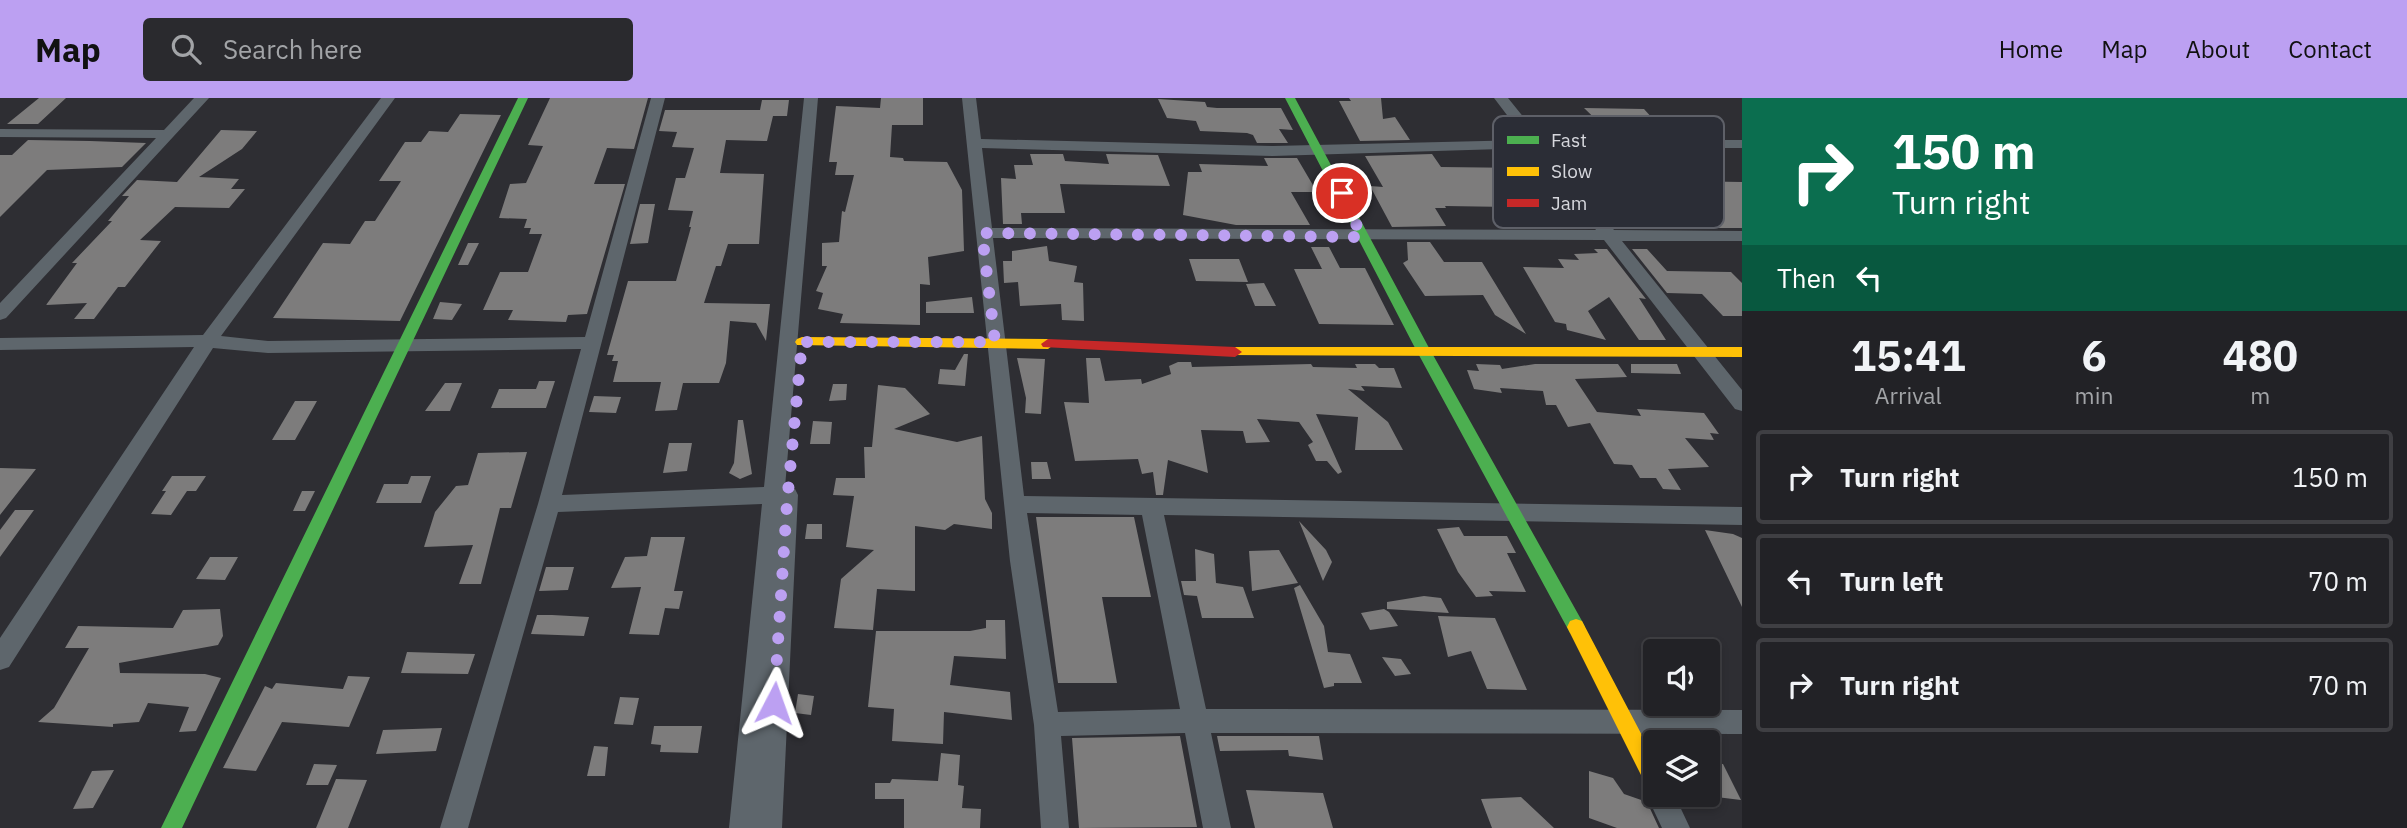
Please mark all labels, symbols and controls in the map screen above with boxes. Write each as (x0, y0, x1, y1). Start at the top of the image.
search box (143, 18, 633, 81)
text: Map (35, 28, 101, 71)
icon: search (167, 30, 205, 68)
text: Search here (223, 32, 362, 66)
text: Home (1999, 33, 2063, 65)
text: Map (2101, 33, 2147, 65)
text: About (2185, 33, 2250, 65)
text: Contact (2288, 33, 2372, 65)
legend (1493, 116, 1724, 228)
text: 150 m (1892, 119, 2036, 182)
icon: right (1777, 126, 1868, 217)
text: Fast (1551, 128, 1587, 152)
text: Slow (1551, 159, 1592, 183)
pin (1312, 163, 1372, 223)
icon: arrive (1323, 174, 1361, 212)
text: Turn right (1892, 181, 2030, 223)
text: Jam (1551, 191, 1587, 215)
icon: left (1850, 259, 1888, 297)
text: Then (1777, 261, 1836, 295)
text: 15:41 (1851, 328, 1966, 383)
text: 6 (2081, 328, 2107, 383)
text: 480 (2222, 328, 2298, 383)
text: Arrival (1875, 380, 1942, 410)
text: min (2075, 380, 2113, 410)
text: m (2250, 380, 2270, 410)
icon: right (1781, 458, 1819, 496)
text: Turn right (1840, 460, 1959, 494)
text: 150 m (2292, 460, 2368, 494)
icon: left (1781, 562, 1819, 600)
text: Turn left (1840, 564, 1943, 598)
text: 70 m (2308, 564, 2368, 598)
map controls (1643, 639, 1720, 807)
button: sound (1643, 639, 1720, 716)
position arrow (737, 666, 811, 740)
icon: right (1781, 666, 1819, 704)
text: Turn right (1840, 668, 1959, 702)
text: 70 m (2308, 668, 2368, 702)
button: layers (1643, 730, 1720, 807)

